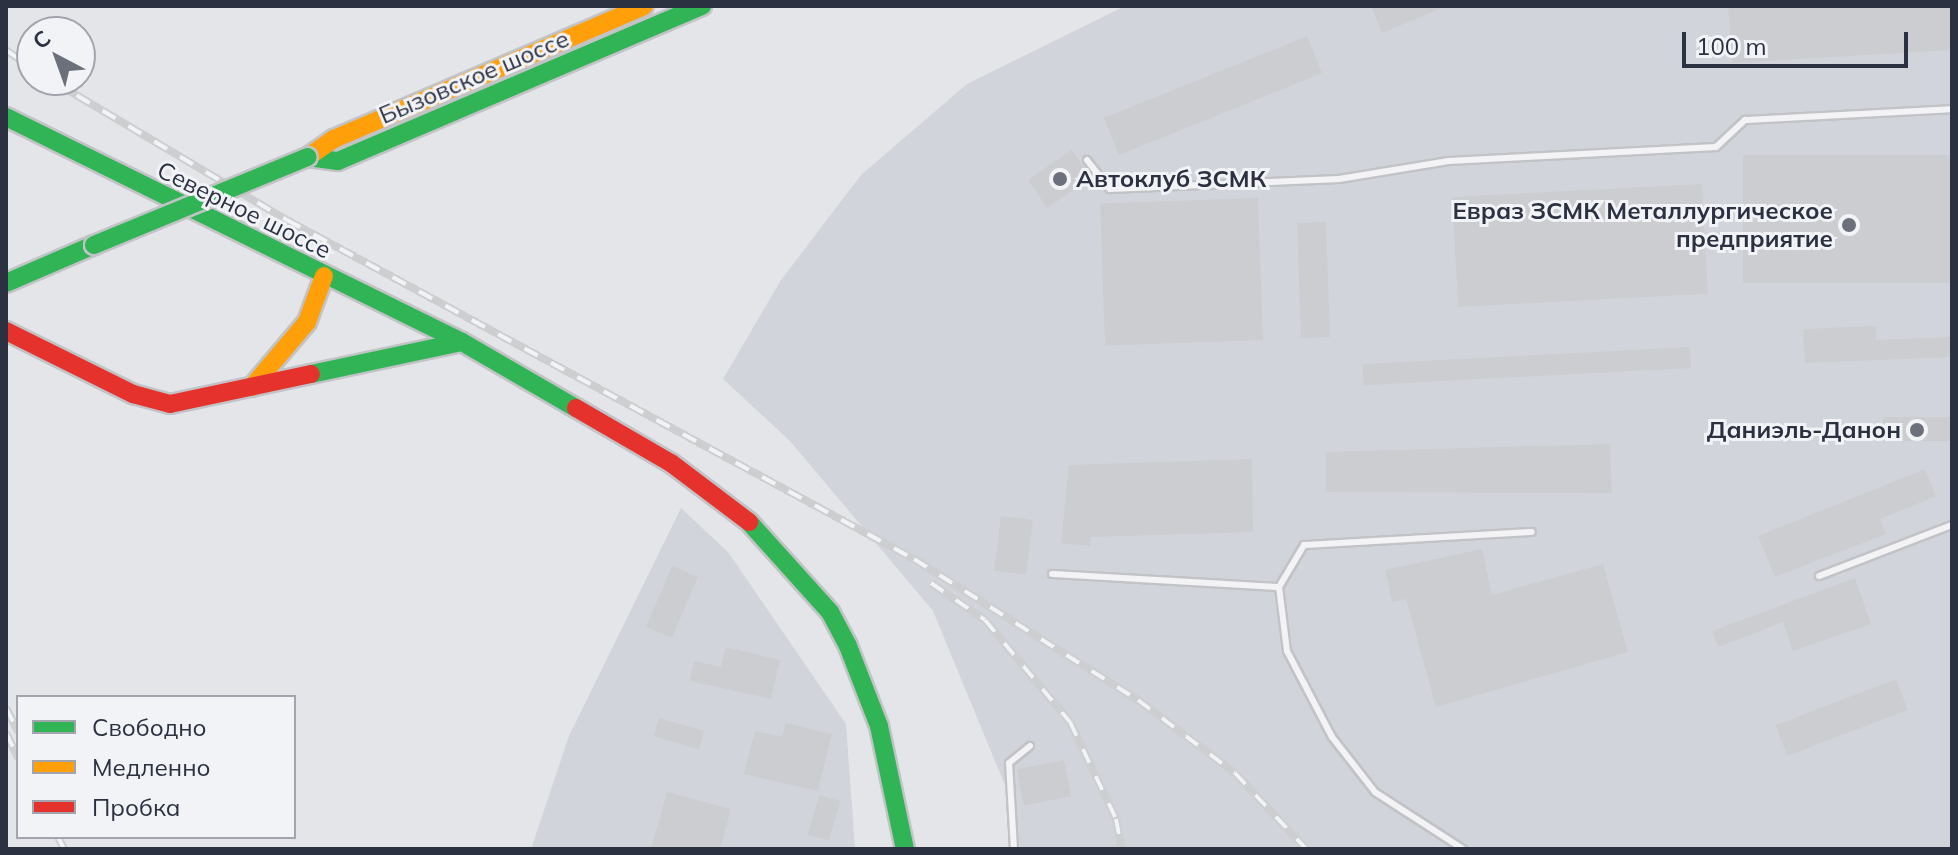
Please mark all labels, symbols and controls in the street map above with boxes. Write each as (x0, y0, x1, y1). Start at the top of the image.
north arrow (16, 16, 96, 96)
scale bar (1686, 16, 1912, 66)
text: С (27, 24, 56, 55)
street label: Бызовское шоссе (375, 24, 573, 130)
text: 100 m (1696, 31, 1767, 61)
street label: Северное шоссе (152, 155, 336, 265)
place label: Автоклуб ЗСМК (1076, 165, 1266, 193)
marker: Автоклуб ЗСМК (1051, 170, 1069, 188)
place label: Евраз ЗСМК Металлургическое предприятие (1453, 197, 1833, 253)
marker: Евраз ЗСМК Металлургическое предприятие (1840, 216, 1858, 234)
place label: Даниэль-Данон (1707, 416, 1901, 444)
marker: Даниэль-Данон (1908, 421, 1926, 439)
legend (16, 695, 296, 839)
text: Свободно (92, 712, 207, 742)
text: Медленно (92, 752, 211, 782)
text: Пробка (92, 792, 180, 822)

